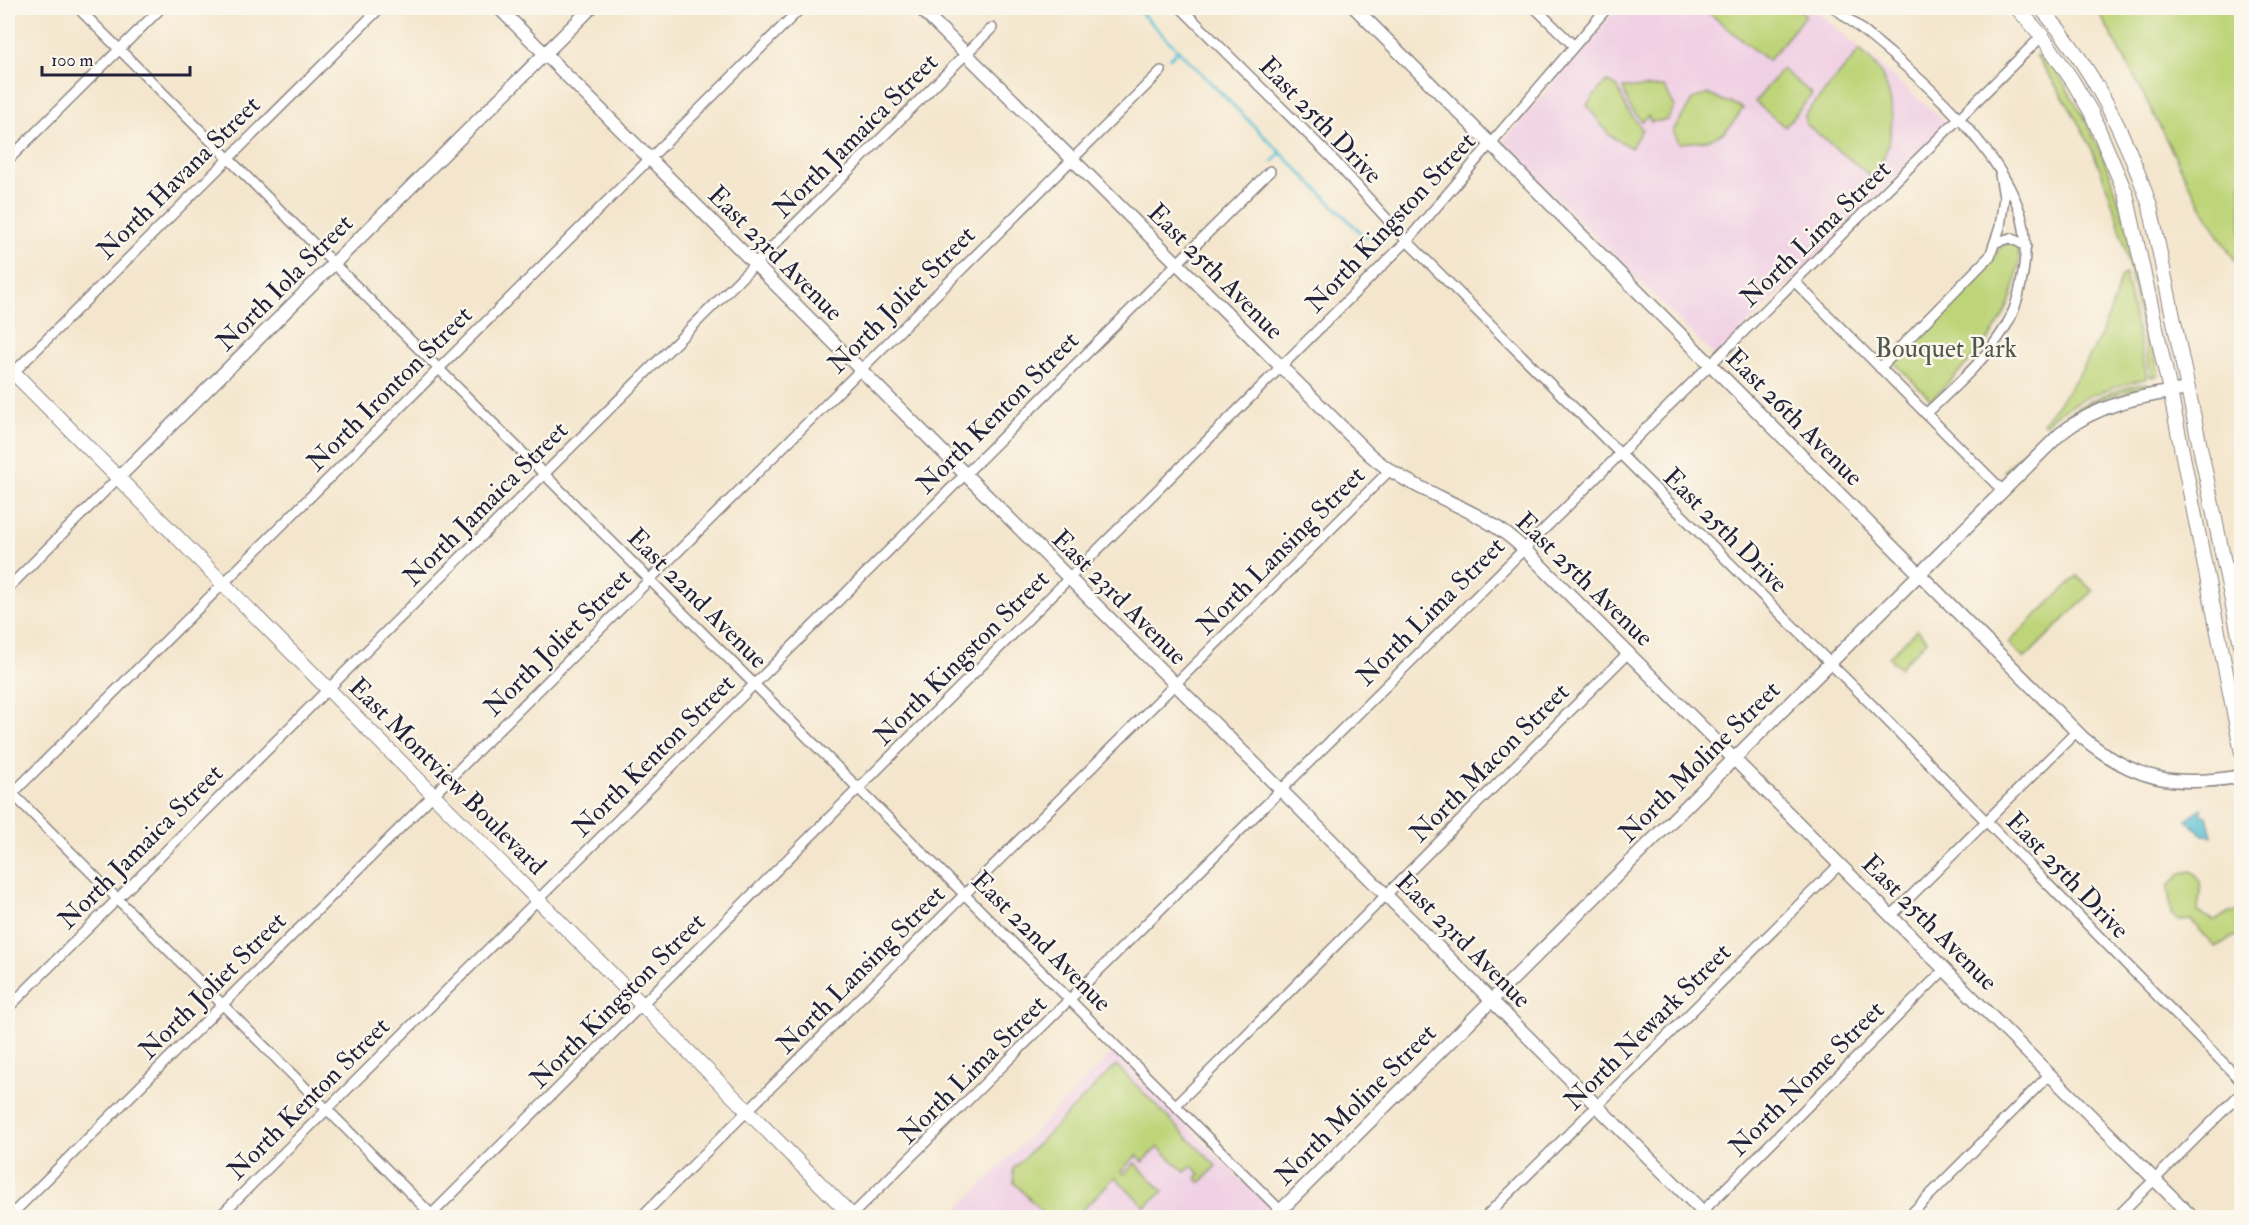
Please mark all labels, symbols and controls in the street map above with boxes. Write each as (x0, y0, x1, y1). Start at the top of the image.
scale bar (42, 39, 190, 77)
street label: North Jamaica Street (767, 47, 945, 225)
text: 100 m (51, 49, 94, 72)
street label: East 25th Drive (1252, 51, 1389, 191)
street label: North Havana Street (90, 89, 267, 266)
street label: North Kingston Street (1299, 126, 1483, 320)
street label: North Lima Street (1734, 154, 1898, 314)
street label: East 23rd Avenue (701, 179, 850, 328)
street label: East 25th Avenue (1140, 197, 1290, 347)
street label: North Iola Street (210, 208, 360, 358)
street label: North Joliet Street (821, 219, 982, 380)
street label: North Ironton Street (300, 299, 479, 478)
street label: North Kenton Street (910, 325, 1086, 501)
park label: Bouquet Park (1875, 333, 2018, 365)
street label: East 26th Avenue (1719, 342, 1870, 493)
street label: North Jamaica Street (397, 415, 575, 593)
street label: North Lansing Street (1190, 460, 1372, 642)
street label: East 25th Drive (1656, 461, 1795, 600)
street label: East 25th Avenue (1509, 506, 1660, 654)
street label: East 22nd Avenue (620, 522, 774, 676)
street label: East 23rd Avenue (1045, 523, 1194, 672)
street label: North Lima Street (1350, 531, 1512, 693)
street label: North Joliet Street (477, 562, 638, 723)
street label: North Kingston Street (867, 563, 1056, 752)
street label: North Kenton Street (566, 668, 742, 844)
street label: East Montview Boulevard (342, 671, 553, 882)
street label: North Moline Street (1612, 674, 1787, 849)
street label: North Macon Street (1403, 676, 1576, 849)
street label: North Jamaica Street (52, 758, 230, 936)
street label: East 25th Drive (1999, 806, 2136, 946)
street label: East 25th Avenue (1854, 848, 2004, 998)
street label: East 22nd Avenue (964, 865, 1118, 1019)
street label: East 23rd Avenue (1389, 866, 1538, 1015)
street label: North Lansing Street (770, 879, 952, 1061)
street label: North Joliet Street (132, 905, 293, 1066)
street label: North Kingston Street (523, 906, 712, 1095)
street label: North Newark Street (1558, 937, 1738, 1117)
street label: North Lima Street (892, 989, 1054, 1151)
street label: North Nome Street (1722, 994, 1891, 1163)
street label: North Kenton Street (221, 1011, 397, 1187)
street label: North Moline Street (1268, 1017, 1443, 1192)

